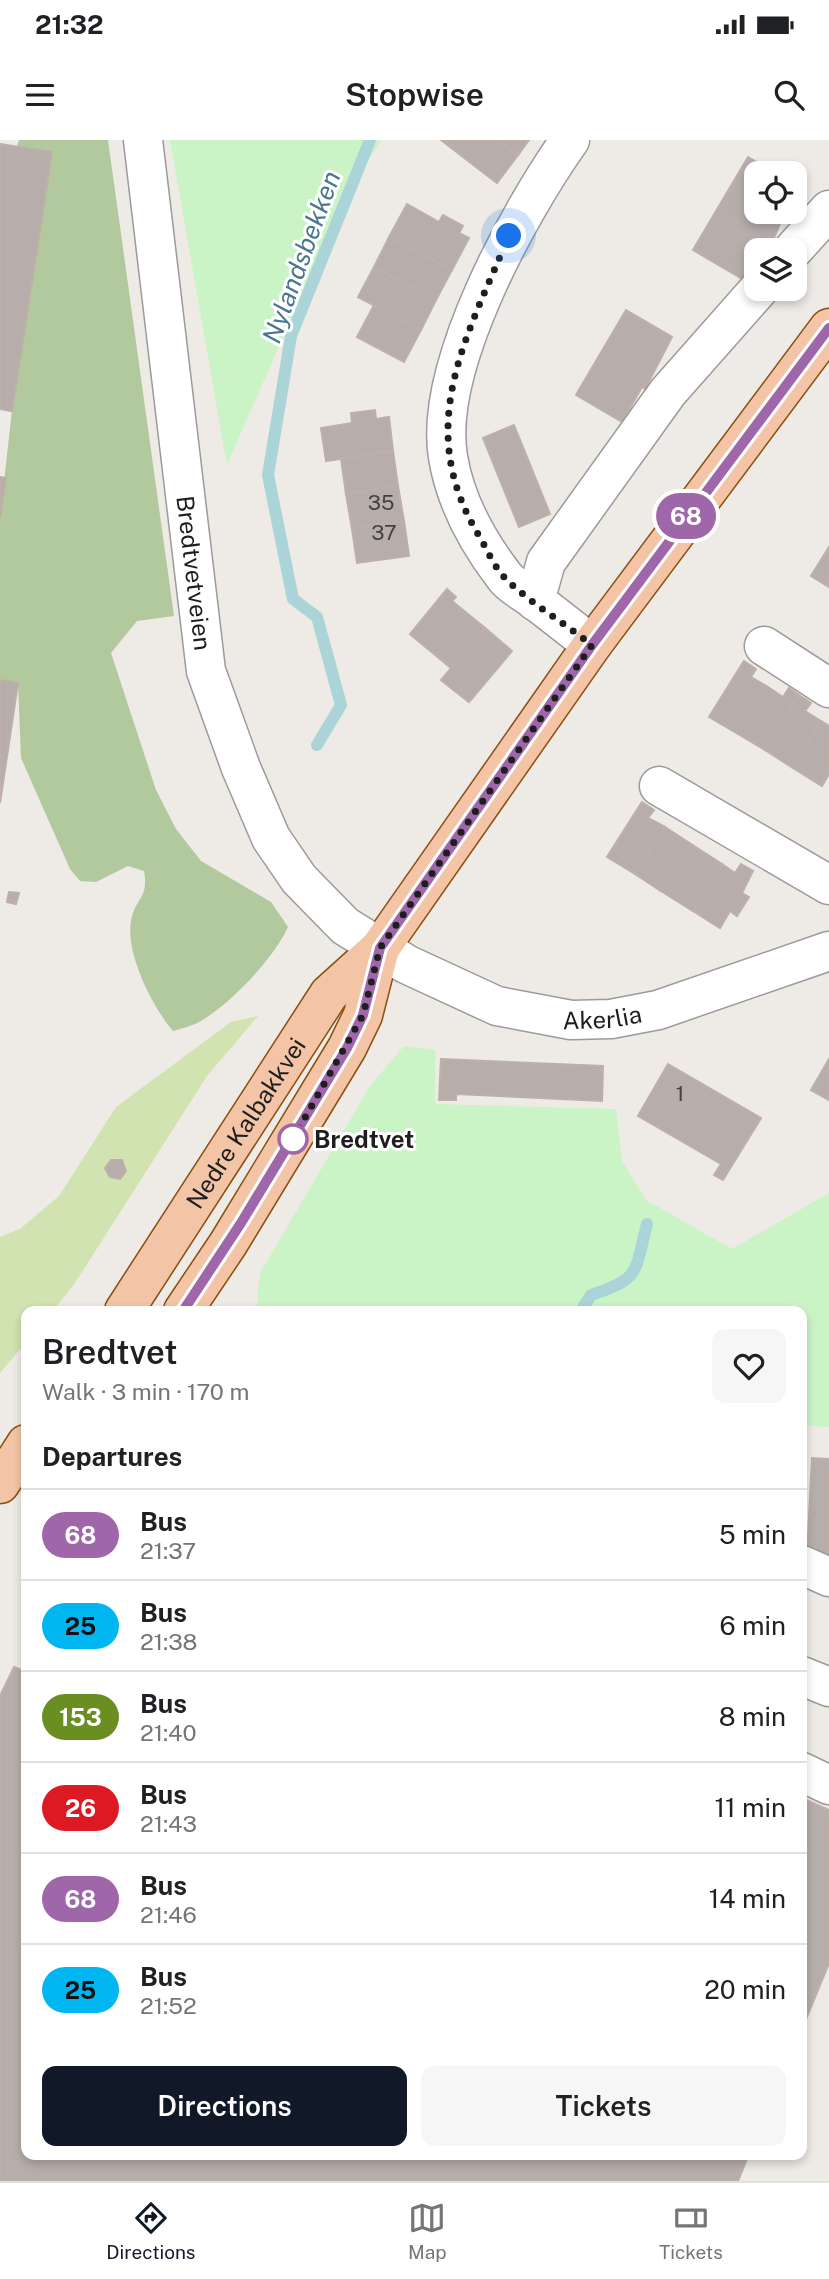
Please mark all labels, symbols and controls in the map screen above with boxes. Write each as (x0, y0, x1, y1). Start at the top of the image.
text: 21:32 (35, 9, 103, 40)
icon: menu (21, 76, 59, 114)
text: Stopwise (345, 76, 484, 113)
icon: search (770, 76, 808, 114)
map controls (744, 161, 807, 301)
button: locate (744, 161, 807, 224)
water label: Nylandsbekken (255, 167, 347, 347)
your location (491, 218, 526, 253)
button: layers (744, 238, 807, 301)
house number: 35 (368, 490, 394, 515)
line badge: 68 (654, 493, 718, 539)
street label: Bredtvetveien (171, 494, 217, 652)
text: 68 (670, 502, 702, 530)
house number: 37 (371, 520, 397, 545)
street label: Akerlia (562, 999, 644, 1034)
street label: Nedre Kalbakkvei (180, 1032, 311, 1213)
house number: 1 (676, 1081, 684, 1106)
marker: Bredtvet (278, 1124, 308, 1154)
place label: Bredtvet (314, 1125, 414, 1153)
button: heart (712, 1329, 786, 1403)
text: Bredtvet (42, 1333, 178, 1371)
text: Walk · 3 min · 170 m (42, 1378, 249, 1405)
text: Departures (42, 1441, 182, 1472)
text: Bus (140, 1506, 187, 1537)
text: 5 min (719, 1519, 786, 1550)
text: 68 (65, 1521, 96, 1549)
text: 21:37 (140, 1537, 196, 1564)
text: Bus (140, 1597, 187, 1628)
text: 6 min (719, 1610, 786, 1641)
text: 25 (65, 1612, 96, 1640)
text: 21:38 (140, 1628, 198, 1655)
text: Bus (140, 1688, 187, 1719)
text: 8 min (719, 1701, 786, 1732)
text: 153 (59, 1703, 102, 1731)
text: 21:40 (140, 1719, 197, 1746)
text: Bus (140, 1779, 187, 1810)
text: 11 min (714, 1792, 786, 1823)
text: 26 (65, 1794, 96, 1822)
text: 21:43 (140, 1810, 197, 1837)
text: Bus (140, 1870, 187, 1901)
text: 14 min (709, 1883, 786, 1914)
text: 68 (65, 1885, 96, 1913)
text: 21:46 (140, 1901, 197, 1928)
text: Bus (140, 1961, 187, 1992)
text: 20 min (704, 1974, 786, 2005)
text: 25 (65, 1976, 96, 2004)
text: 21:52 (140, 1992, 197, 2019)
button: Directions (42, 2066, 407, 2146)
button: Tickets (421, 2066, 786, 2146)
tab: Directions (106, 2199, 195, 2263)
tab: Map (408, 2199, 447, 2263)
tab: Tickets (659, 2199, 723, 2263)

